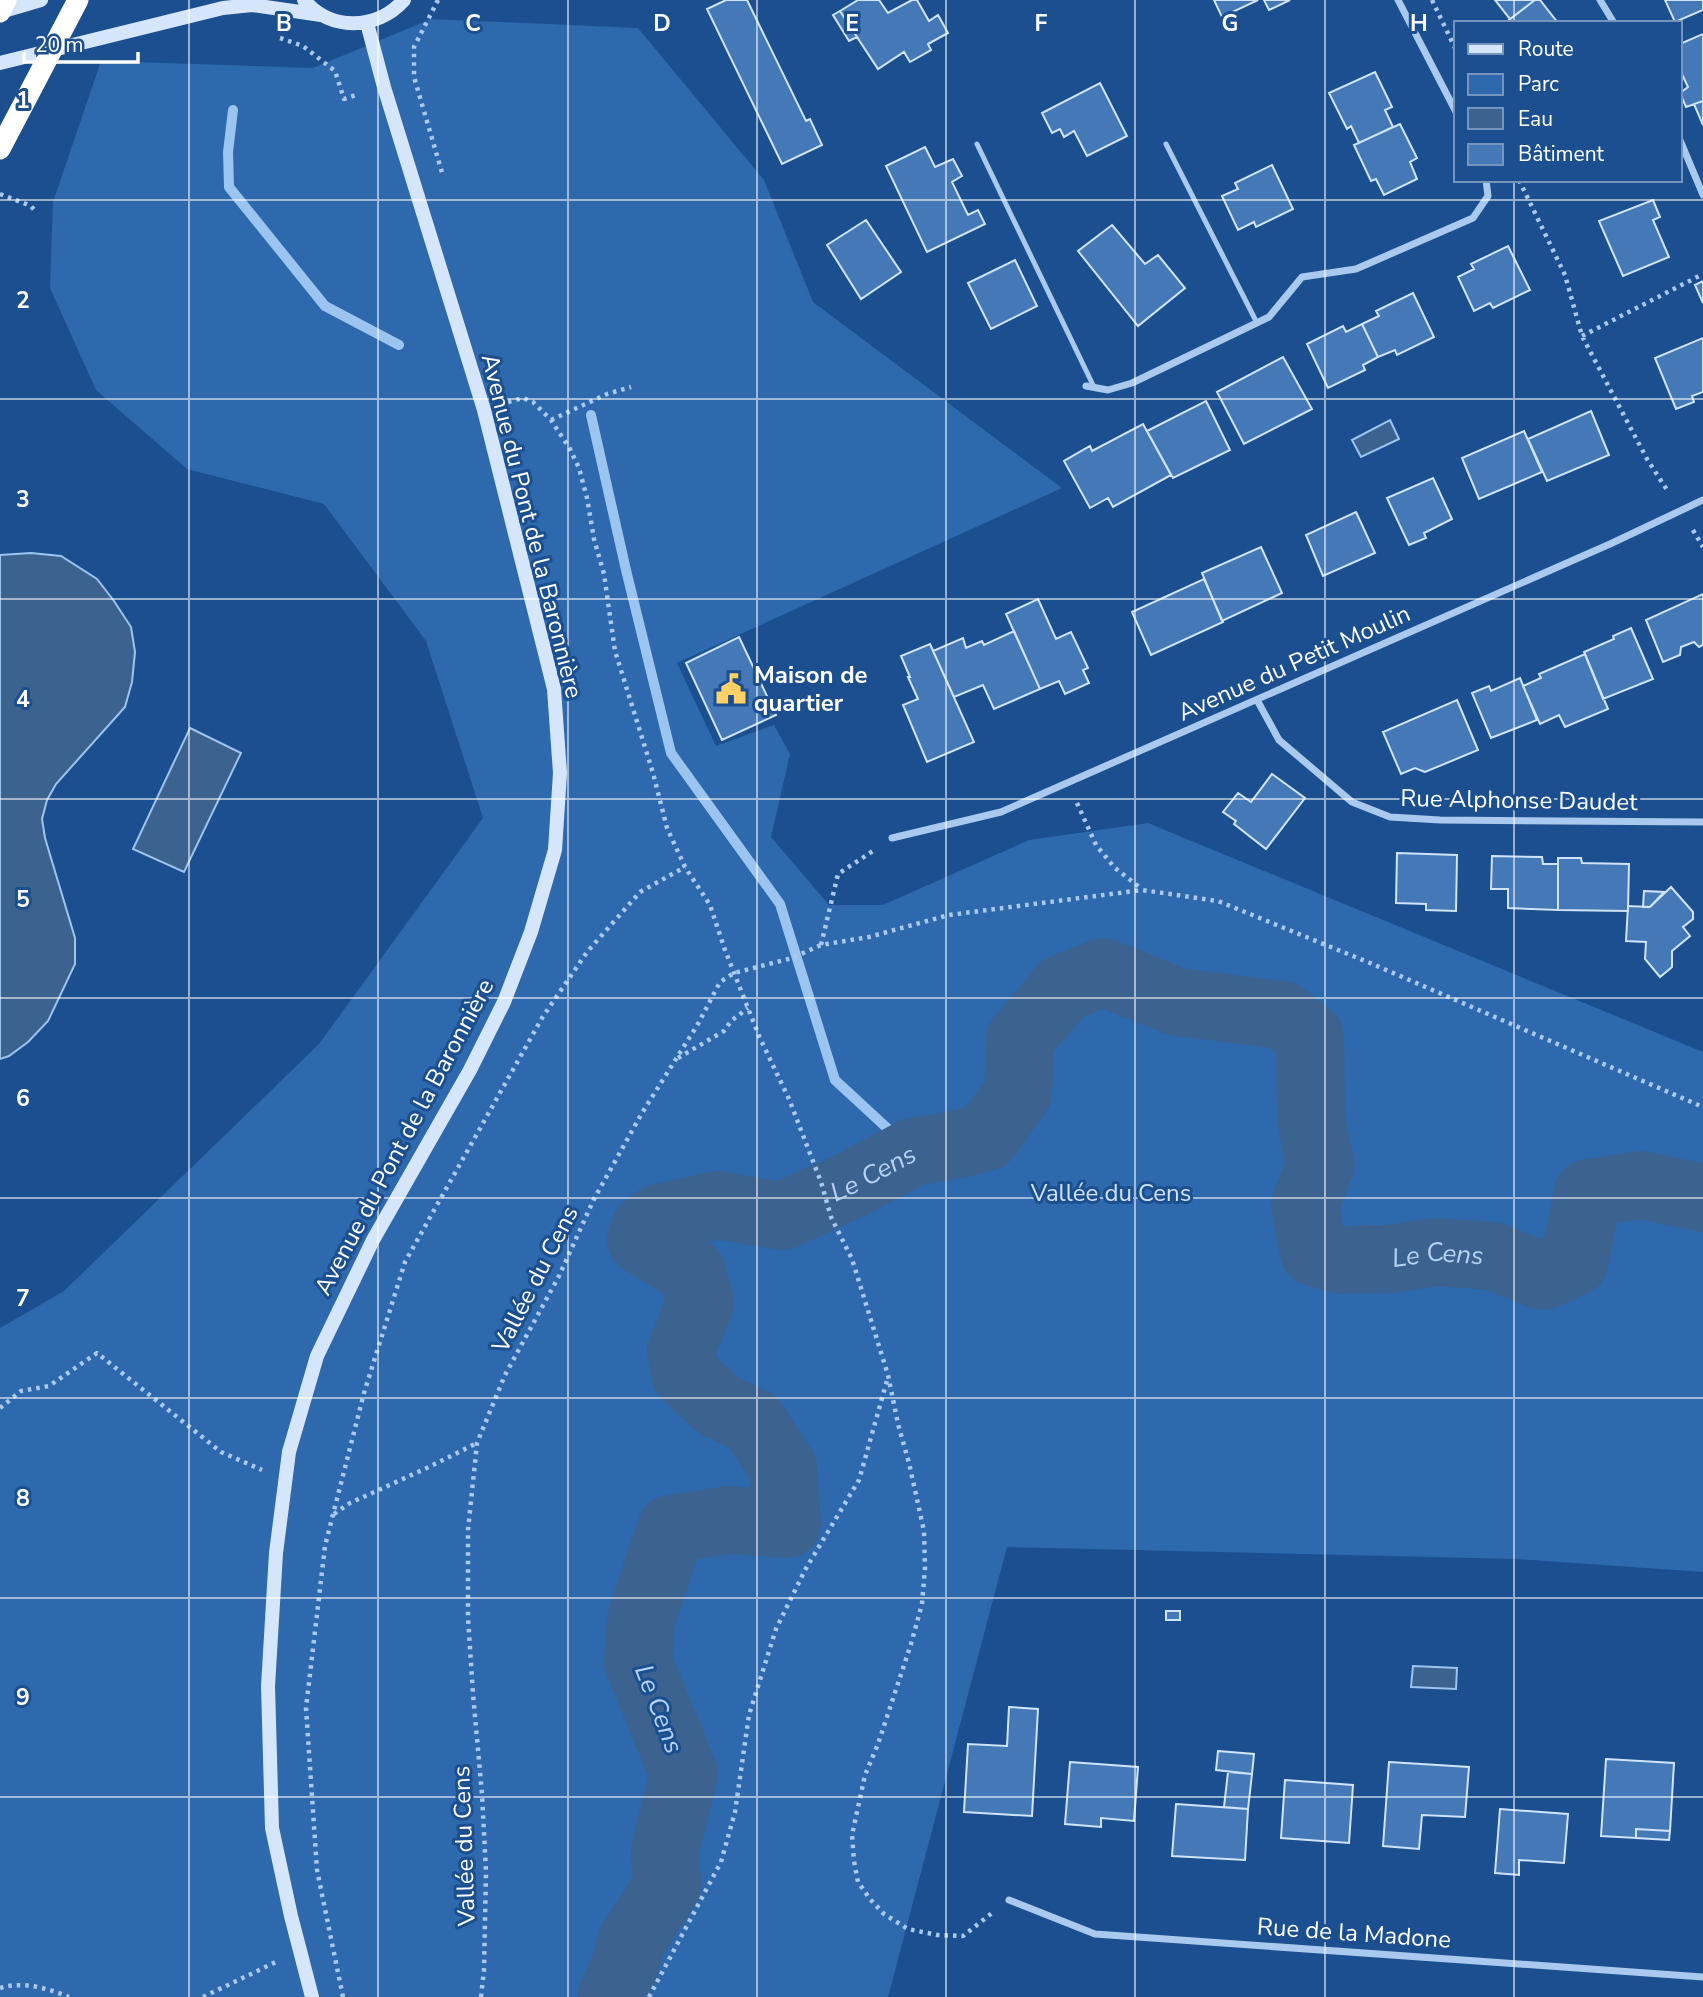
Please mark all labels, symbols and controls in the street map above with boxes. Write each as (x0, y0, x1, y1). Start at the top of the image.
text: B (276, 8, 292, 39)
text: C (465, 8, 481, 39)
text: D (653, 8, 671, 39)
text: E (845, 8, 859, 39)
text: F (1035, 8, 1048, 39)
text: G (1222, 8, 1238, 39)
text: H (1410, 8, 1428, 39)
scale bar (24, 21, 138, 65)
legend (1454, 21, 1682, 182)
text: 20 m (35, 31, 84, 59)
text: Route (1518, 35, 1574, 63)
text: Parc (1518, 70, 1559, 98)
text: 1 (16, 85, 30, 116)
text: Eau (1518, 105, 1553, 133)
text: Bâtiment (1518, 140, 1605, 168)
text: 2 (16, 285, 30, 316)
street label: Avenue du Pont de la Baronnière (474, 350, 590, 702)
text: 3 (16, 484, 30, 515)
street label: Avenue du Petit Moulin (1173, 597, 1415, 729)
place label: Maison de quartier (754, 659, 868, 719)
public building icon: Maison de quartier (714, 672, 748, 706)
text: 4 (16, 684, 30, 715)
street label: Rue Alphonse Daudet (1400, 782, 1638, 818)
text: 5 (16, 884, 30, 915)
street label: Avenue du Pont de la Baronnière (307, 973, 501, 1301)
text: 6 (16, 1083, 30, 1114)
water label: Le Cens (824, 1136, 922, 1210)
park label: Vallée du Cens (1030, 1177, 1191, 1209)
street label: Vallée du Cens (484, 1200, 586, 1359)
water label: Le Cens (1389, 1234, 1485, 1276)
text: 7 (16, 1283, 30, 1314)
text: 8 (16, 1483, 30, 1514)
water label: Le Cens (626, 1660, 692, 1758)
text: 9 (16, 1682, 30, 1713)
street label: Vallée du Cens (445, 1765, 483, 1928)
street label: Rue de la Madone (1256, 1910, 1452, 1956)

